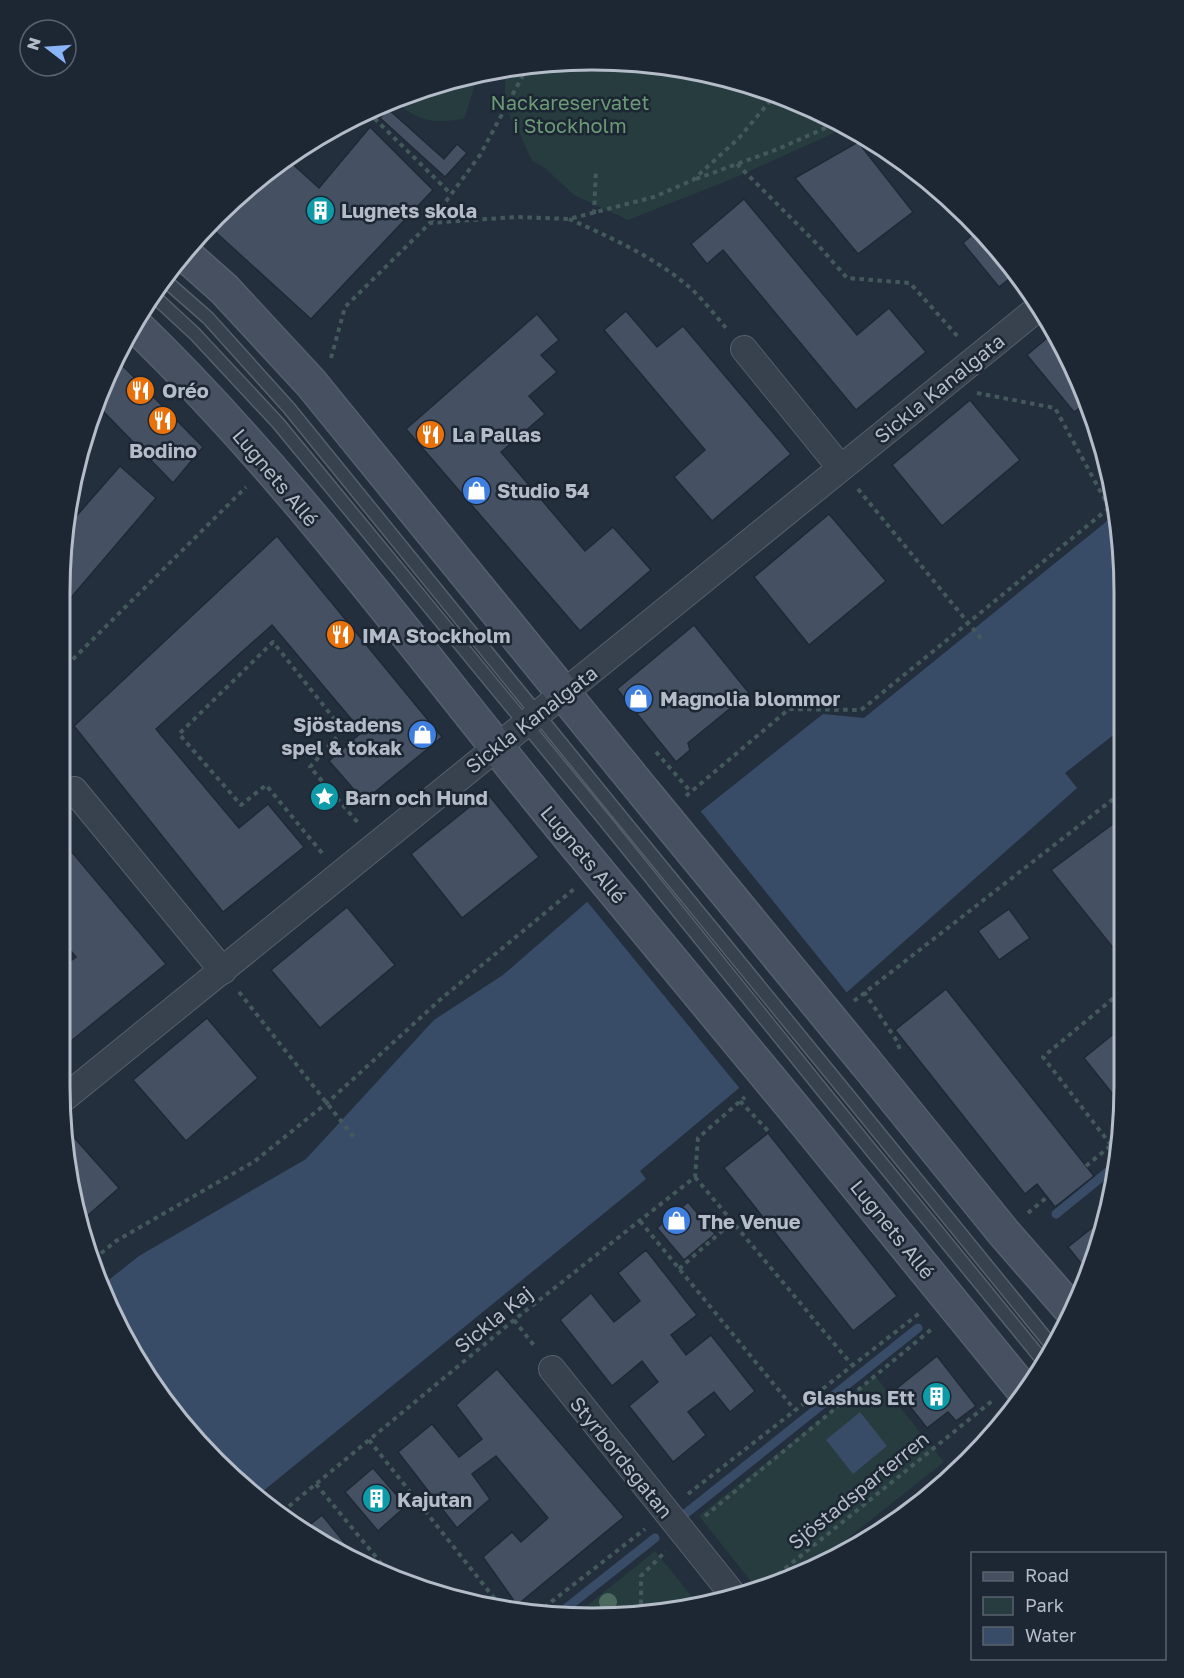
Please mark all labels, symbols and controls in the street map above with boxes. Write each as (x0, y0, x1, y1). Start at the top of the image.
north arrow (18, 18, 78, 78)
text: N (22, 35, 45, 52)
park label: Nackareservatet i Stockholm (491, 90, 649, 137)
building icon: Lugnets skola (304, 194, 336, 226)
place label: Lugnets skola (341, 198, 477, 222)
street label: Sickla Kanalgata (869, 328, 1009, 448)
restaurant icon: Oréo (125, 374, 157, 406)
place label: Oréo (162, 378, 209, 402)
restaurant icon: Bodino (147, 404, 179, 436)
restaurant icon: La Pallas (415, 418, 447, 450)
place label: La Pallas (452, 422, 541, 446)
street label: Lugnets Allé (228, 423, 324, 531)
place label: Bodino (129, 438, 197, 462)
shop icon: Studio 54 (460, 474, 492, 506)
place label: Studio 54 (497, 478, 590, 502)
restaurant icon: IMA Stockholm (325, 619, 357, 651)
place label: IMA Stockholm (362, 623, 510, 647)
street label: Sickla Kanalgata (460, 660, 602, 778)
shop icon: Magnolia blommor (623, 682, 655, 714)
place label: Magnolia blommor (660, 686, 840, 710)
place label: Sjöstadens spel & tokak (281, 712, 402, 759)
shop icon: Sjöstadens spel & tokak (407, 719, 439, 751)
place icon: Barn och Hund (308, 781, 340, 813)
place label: Barn och Hund (345, 785, 488, 809)
street label: Lugnets Allé (536, 800, 632, 908)
street label: Lugnets Allé (846, 1175, 940, 1283)
shop icon: The Venue (661, 1205, 693, 1237)
place label: The Venue (698, 1209, 801, 1233)
street label: Sickla Kaj (449, 1280, 537, 1358)
building icon: Glashus Ett (920, 1381, 952, 1413)
place label: Glashus Ett (802, 1385, 915, 1409)
street label: Styrbordsgatan (566, 1391, 678, 1523)
street label: Sjöstadsparterren (783, 1426, 933, 1554)
building icon: Kajutan (360, 1483, 392, 1515)
place label: Kajutan (397, 1487, 472, 1511)
legend (971, 1552, 1166, 1660)
text: Road (1025, 1564, 1069, 1586)
text: Park (1025, 1594, 1064, 1616)
text: Water (1025, 1624, 1076, 1646)

